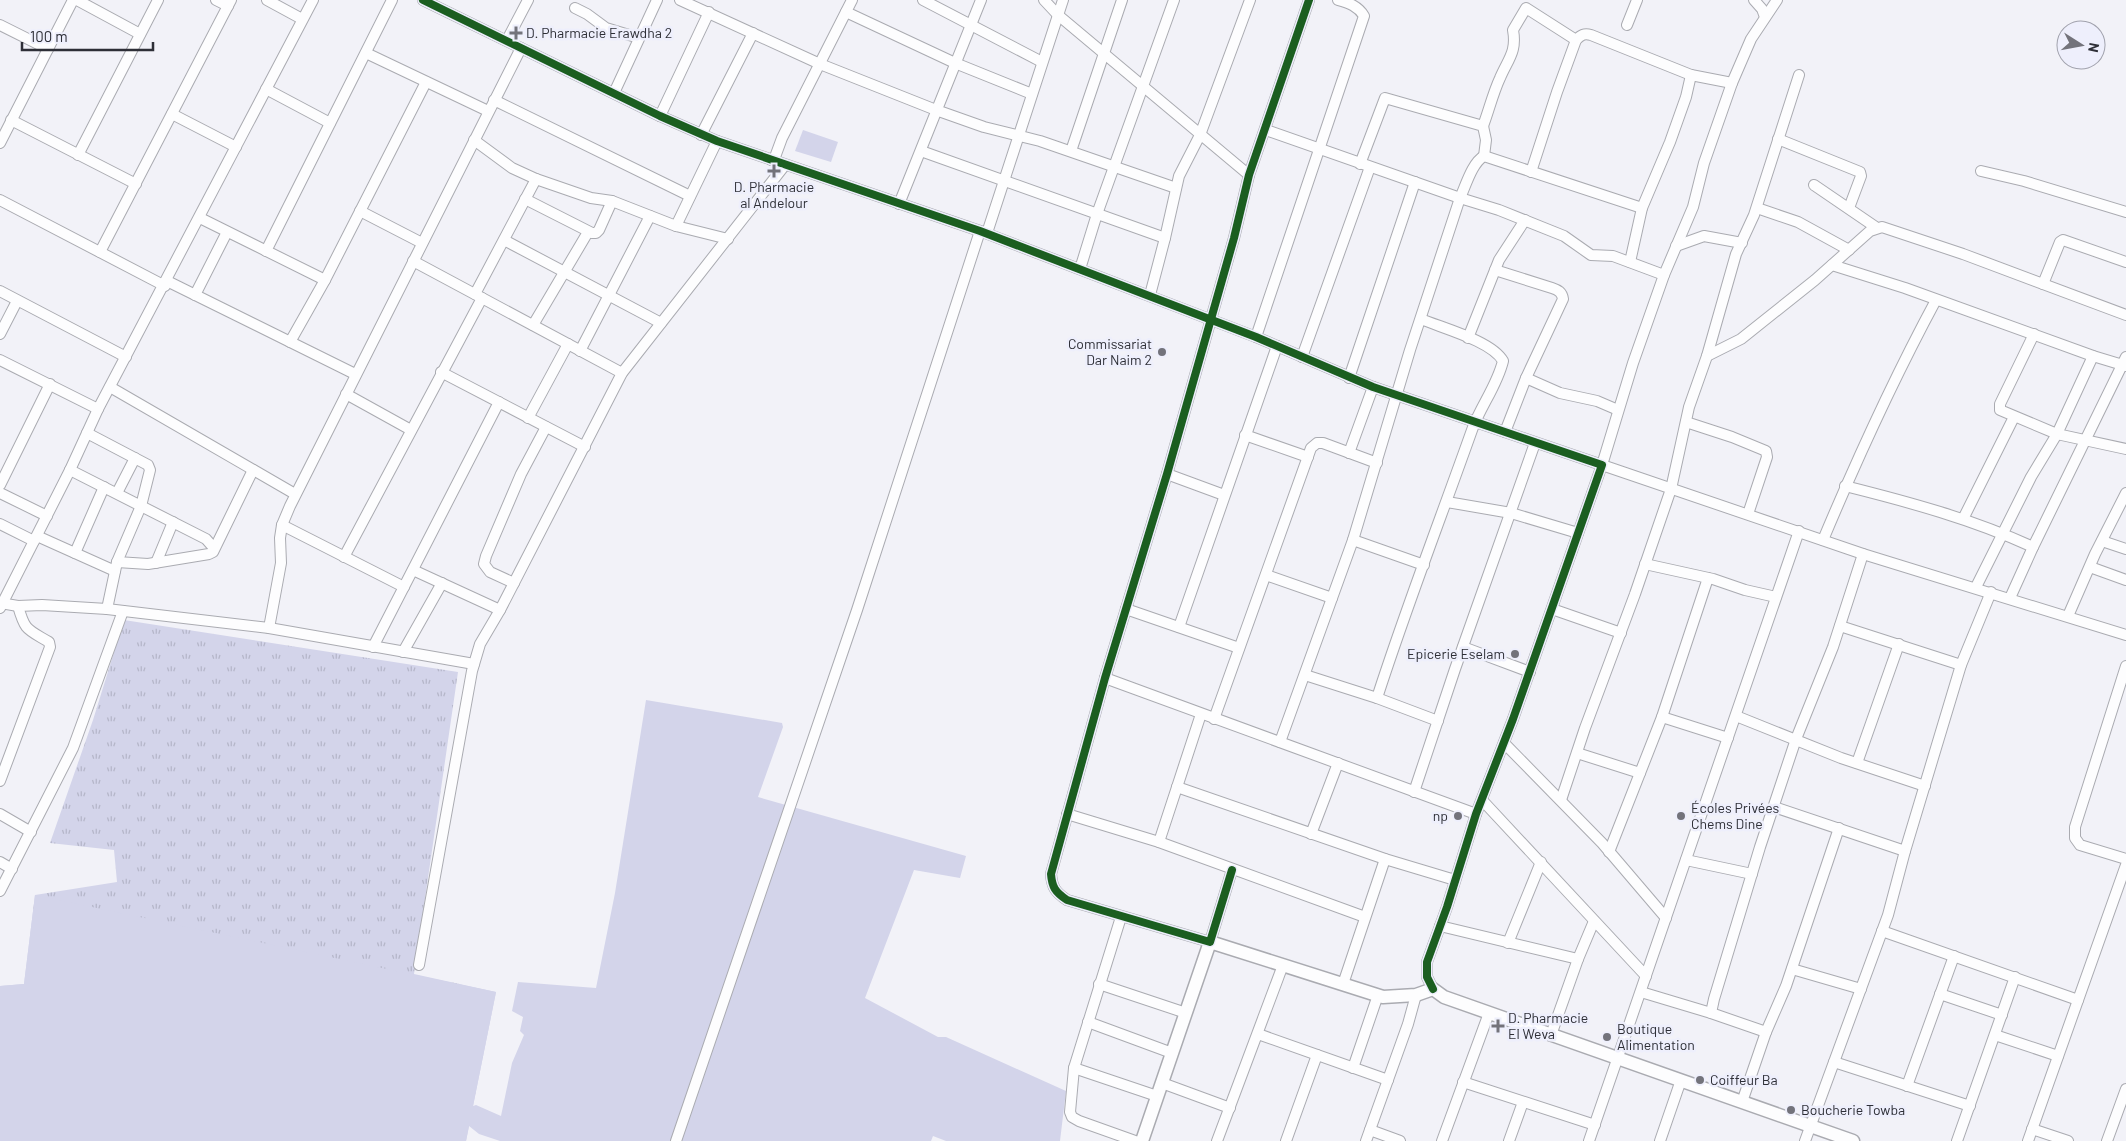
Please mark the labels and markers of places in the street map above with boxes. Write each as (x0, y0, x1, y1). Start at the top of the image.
place label: D. Pharmacie Erawdha 2 (526, 24, 672, 41)
marker: D. Pharmacie Erawdha 2 (510, 27, 522, 39)
marker: D. Pharmacie al Andelour (768, 165, 780, 177)
place label: D. Pharmacie al Andelour (734, 178, 814, 211)
place label: Commissariat Dar Naim 2 (1068, 335, 1152, 368)
marker: Commissariat Dar Naim 2 (1156, 346, 1168, 358)
place label: Epicerie Eselam (1407, 645, 1505, 662)
marker: Epicerie Eselam (1509, 648, 1521, 660)
place label: Écoles Privées Chems Dine (1691, 799, 1780, 832)
place label: np (1433, 807, 1448, 824)
marker: np (1452, 810, 1464, 822)
marker: Écoles Privées Chems Dine (1675, 810, 1687, 822)
place label: D. Pharmacie El Weva (1508, 1009, 1588, 1042)
marker: D. Pharmacie El Weva (1492, 1020, 1504, 1032)
place label: Boutique Alimentation (1617, 1020, 1695, 1053)
marker: Boutique Alimentation (1601, 1031, 1613, 1043)
place label: Coiffeur Ba (1710, 1071, 1778, 1088)
marker: Coiffeur Ba (1694, 1074, 1706, 1086)
place label: Boucherie Towba (1801, 1101, 1905, 1118)
marker: Boucherie Towba (1785, 1104, 1797, 1116)

